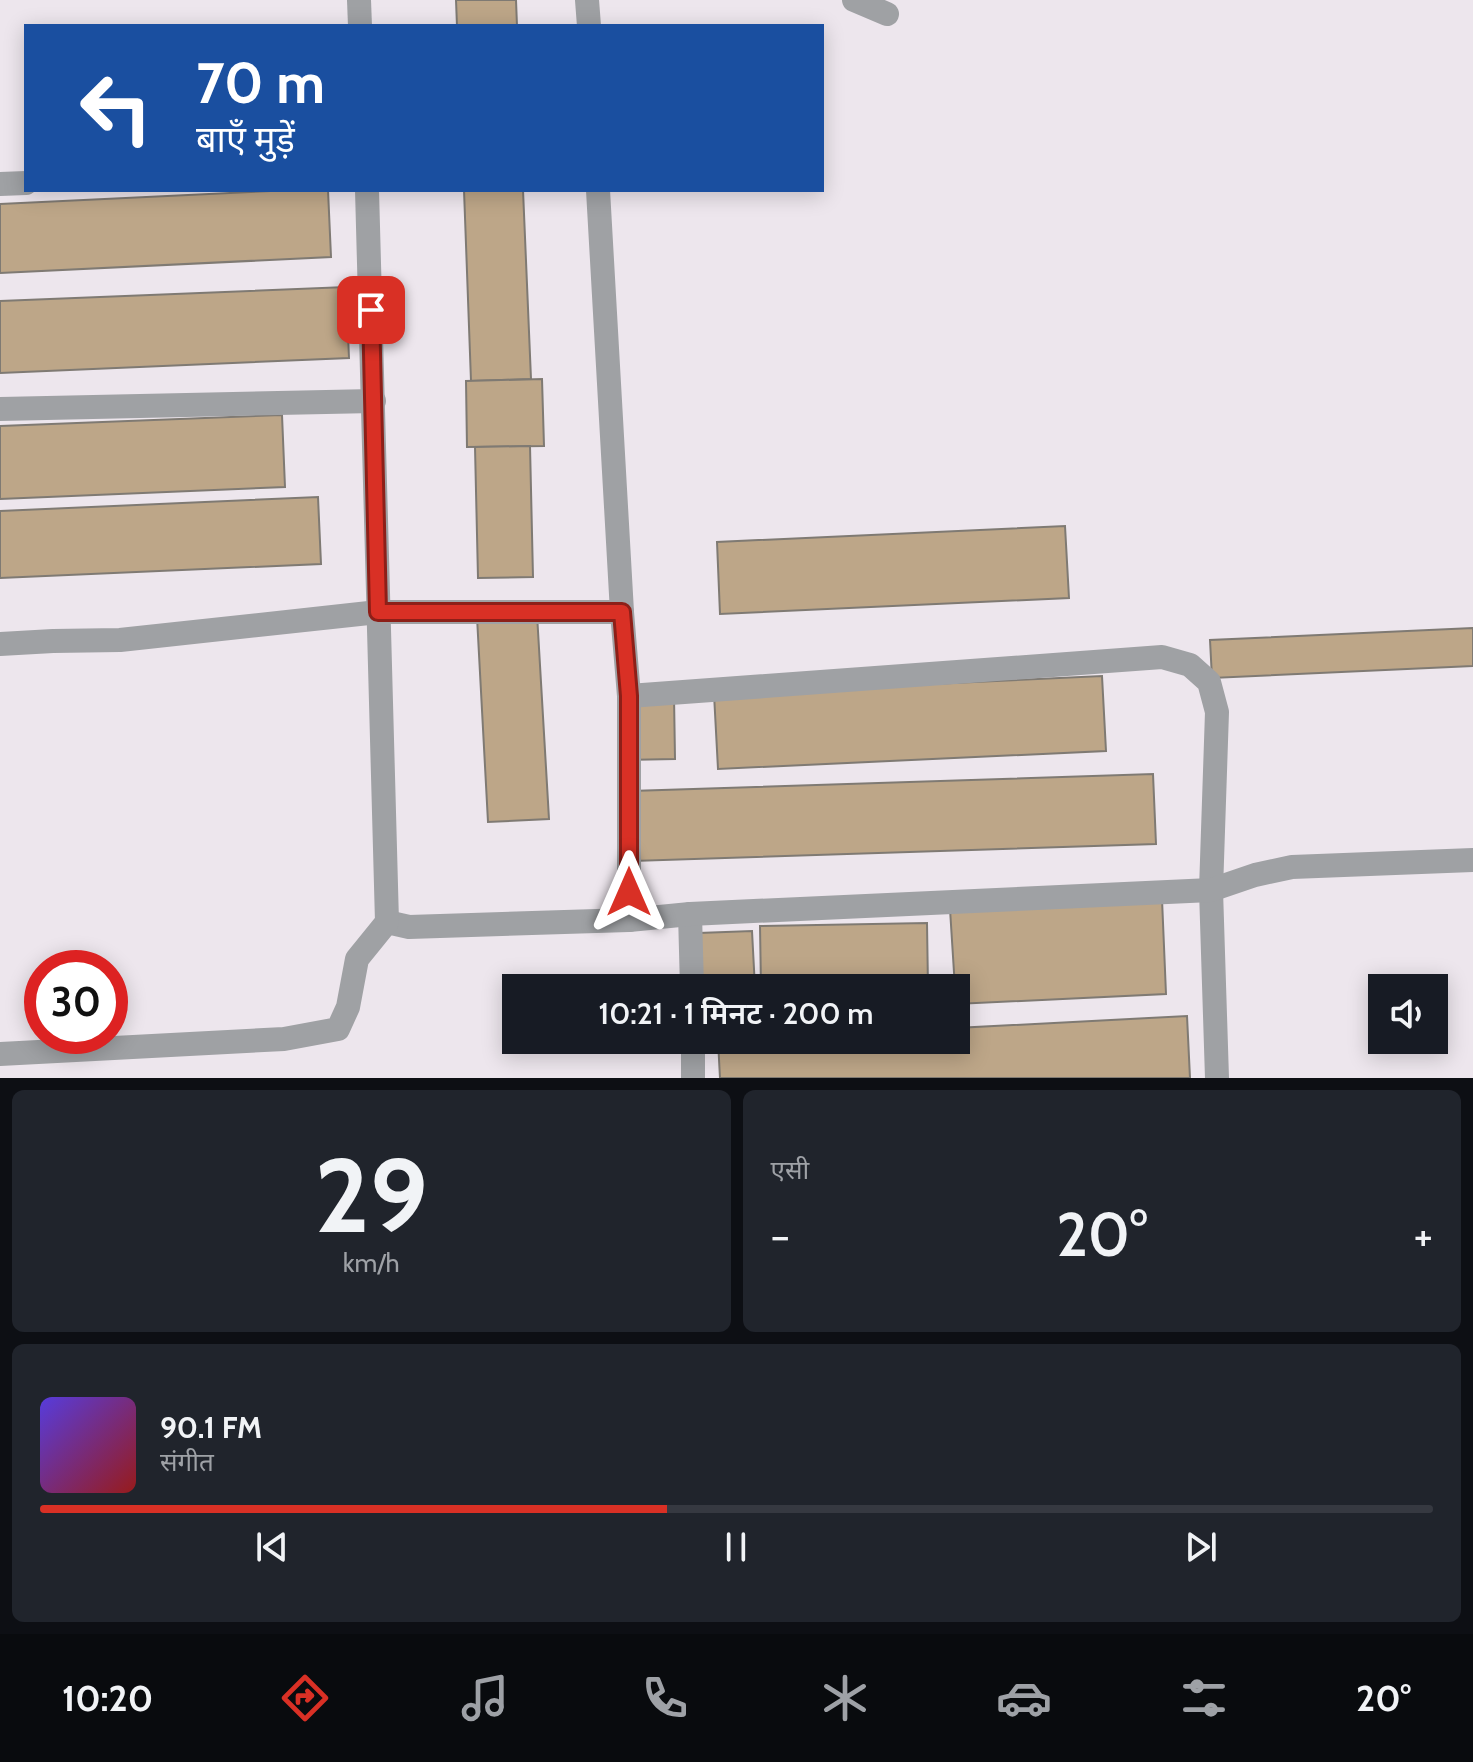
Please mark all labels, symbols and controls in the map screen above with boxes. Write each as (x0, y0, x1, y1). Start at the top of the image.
text: 70 m (196, 49, 325, 117)
icon: left (64, 56, 168, 160)
text: बाएँ मुड़ें (196, 117, 295, 161)
pin (337, 276, 405, 344)
icon: arrive (349, 288, 393, 332)
position arrow (587, 850, 671, 934)
speed limit sign: 30 (24, 950, 128, 1054)
map controls (1368, 974, 1448, 1054)
button: sound (1368, 974, 1448, 1054)
text: 10:21 · 1 मिनट · 200 m (599, 995, 873, 1032)
text: 29 (315, 1132, 428, 1258)
text: एसी (771, 1154, 809, 1186)
text: 20° (1056, 1198, 1147, 1271)
text: − (771, 1209, 790, 1262)
text: + (1414, 1209, 1433, 1262)
text: km/h (343, 1247, 400, 1279)
text: 90.1 FM (160, 1409, 262, 1446)
text: संगीत (160, 1446, 214, 1478)
icon: previous (250, 1525, 294, 1569)
icon: pause (714, 1525, 758, 1569)
icon: next (1179, 1525, 1223, 1569)
icon: directions (277, 1670, 333, 1726)
icon: music (457, 1670, 513, 1726)
icon: phone (637, 1670, 693, 1726)
icon: climate (817, 1670, 873, 1726)
icon: car (996, 1670, 1052, 1726)
icon: filters (1176, 1670, 1232, 1726)
text: 10:20 (62, 1676, 153, 1720)
text: 20° (1356, 1676, 1411, 1720)

